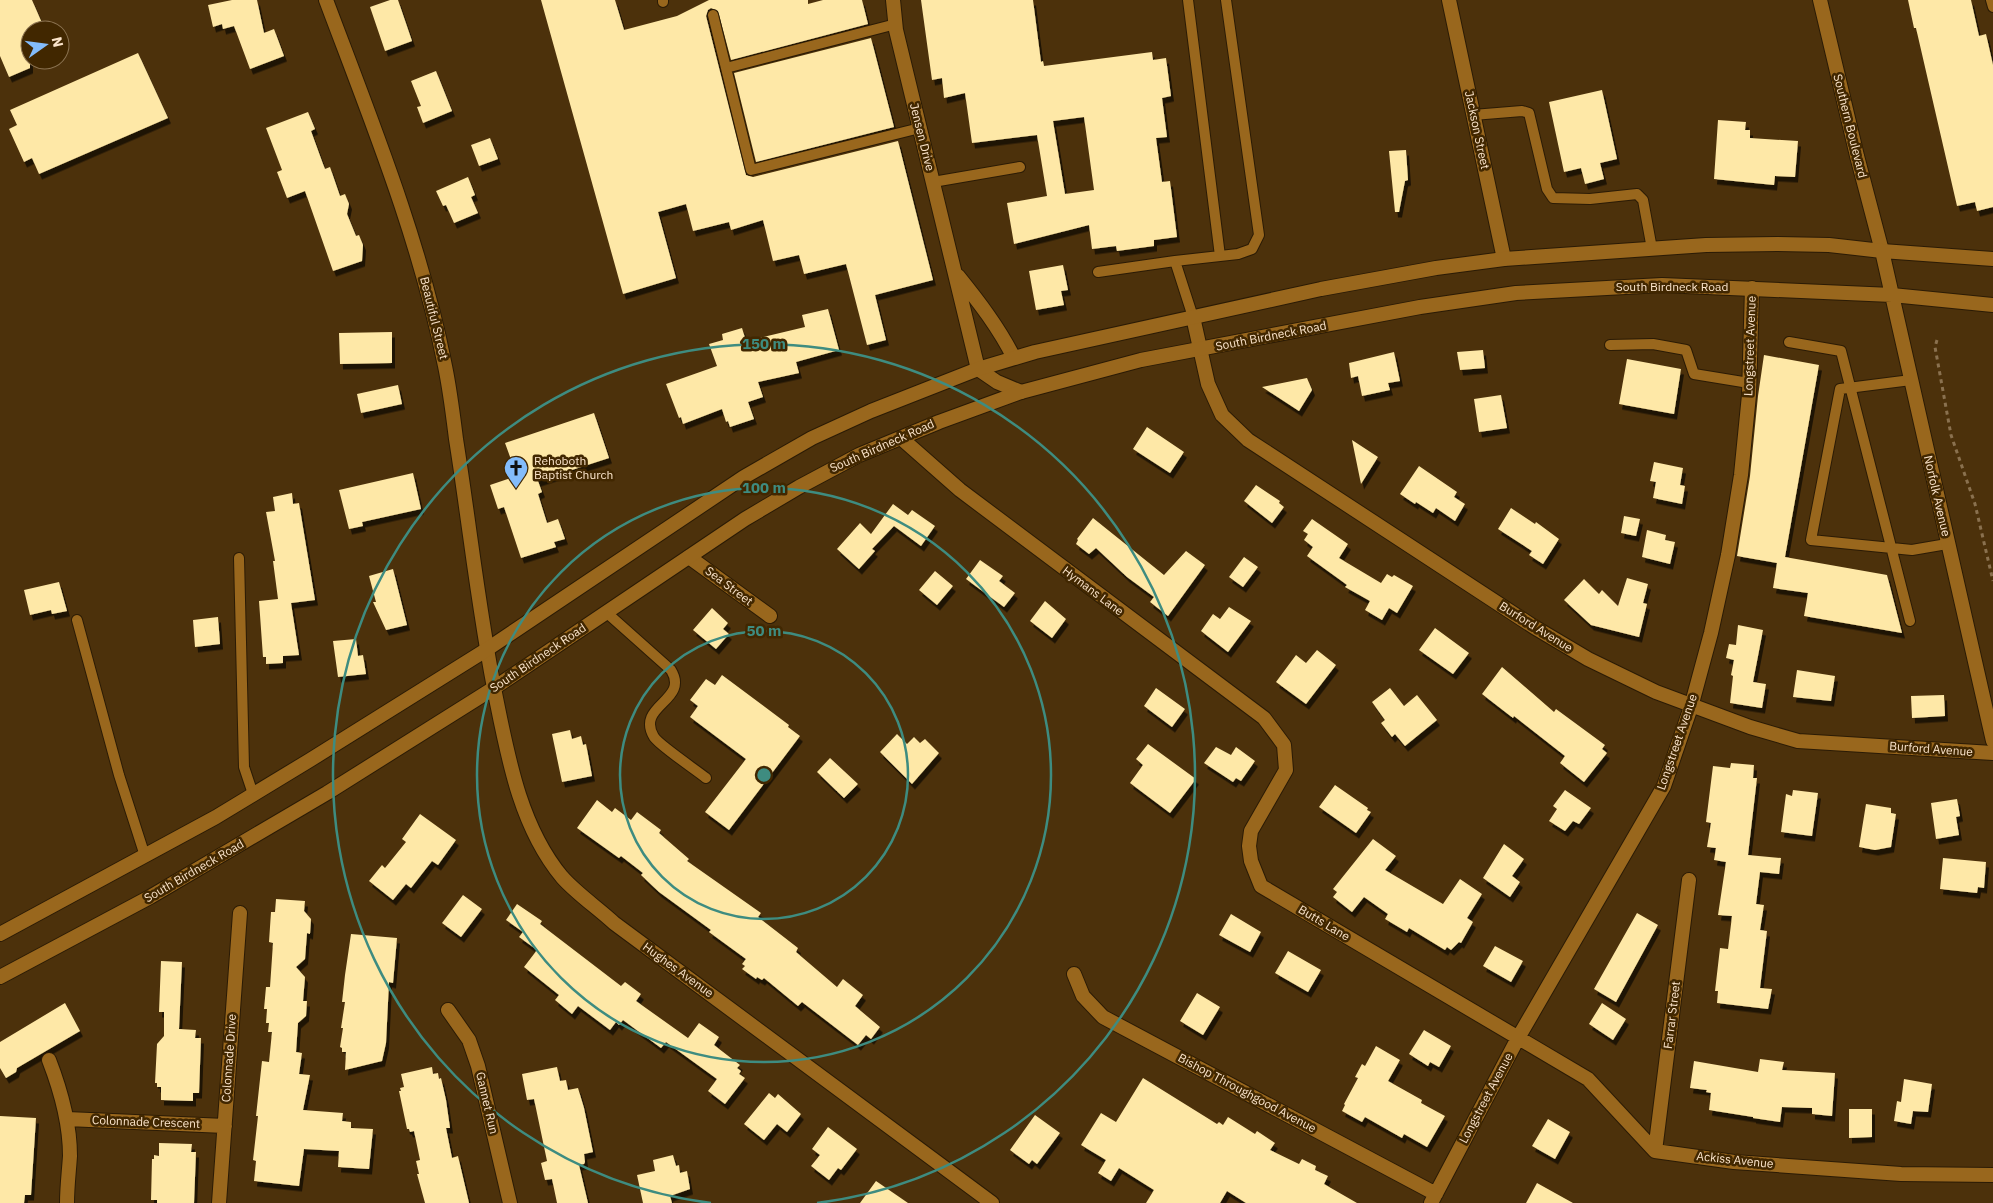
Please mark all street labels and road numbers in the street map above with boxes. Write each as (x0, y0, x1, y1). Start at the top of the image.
street label: Southern Boulevard (1830, 72, 1871, 180)
street label: Jackson Street (1462, 89, 1493, 171)
street label: Jensen Drive (907, 101, 938, 173)
street label: Beautiful Street (417, 275, 452, 361)
street label: South Birdneck Road (1616, 279, 1728, 294)
street label: Longstreet Avenue (1740, 295, 1759, 396)
street label: South Birdneck Road (1214, 317, 1328, 354)
street label: South Birdneck Road (827, 416, 936, 475)
street label: Norfolk Avenue (1921, 454, 1954, 538)
street label: Sea Street (703, 563, 756, 608)
street label: Hymans Lane (1060, 563, 1127, 619)
street label: Burford Avenue (1497, 598, 1576, 655)
street label: South Birdneck Road (487, 620, 589, 695)
street label: Longstreet Avenue (1653, 692, 1700, 792)
street label: Burford Avenue (1889, 738, 1974, 759)
street label: South Birdneck Road (141, 836, 246, 905)
street label: Butts Lane (1296, 901, 1353, 944)
street label: Hughes Avenue (640, 939, 717, 1001)
street label: Farrar Street (1660, 980, 1683, 1050)
street label: Colonnade Drive (218, 1013, 239, 1103)
street label: Bishop Throughgood Avenue (1176, 1050, 1319, 1136)
street label: Longstreet Avenue (1455, 1050, 1516, 1146)
street label: Gannet Run (473, 1070, 502, 1135)
street label: Colonnade Crescent (92, 1112, 200, 1131)
street label: Ackiss Avenue (1696, 1148, 1775, 1171)

